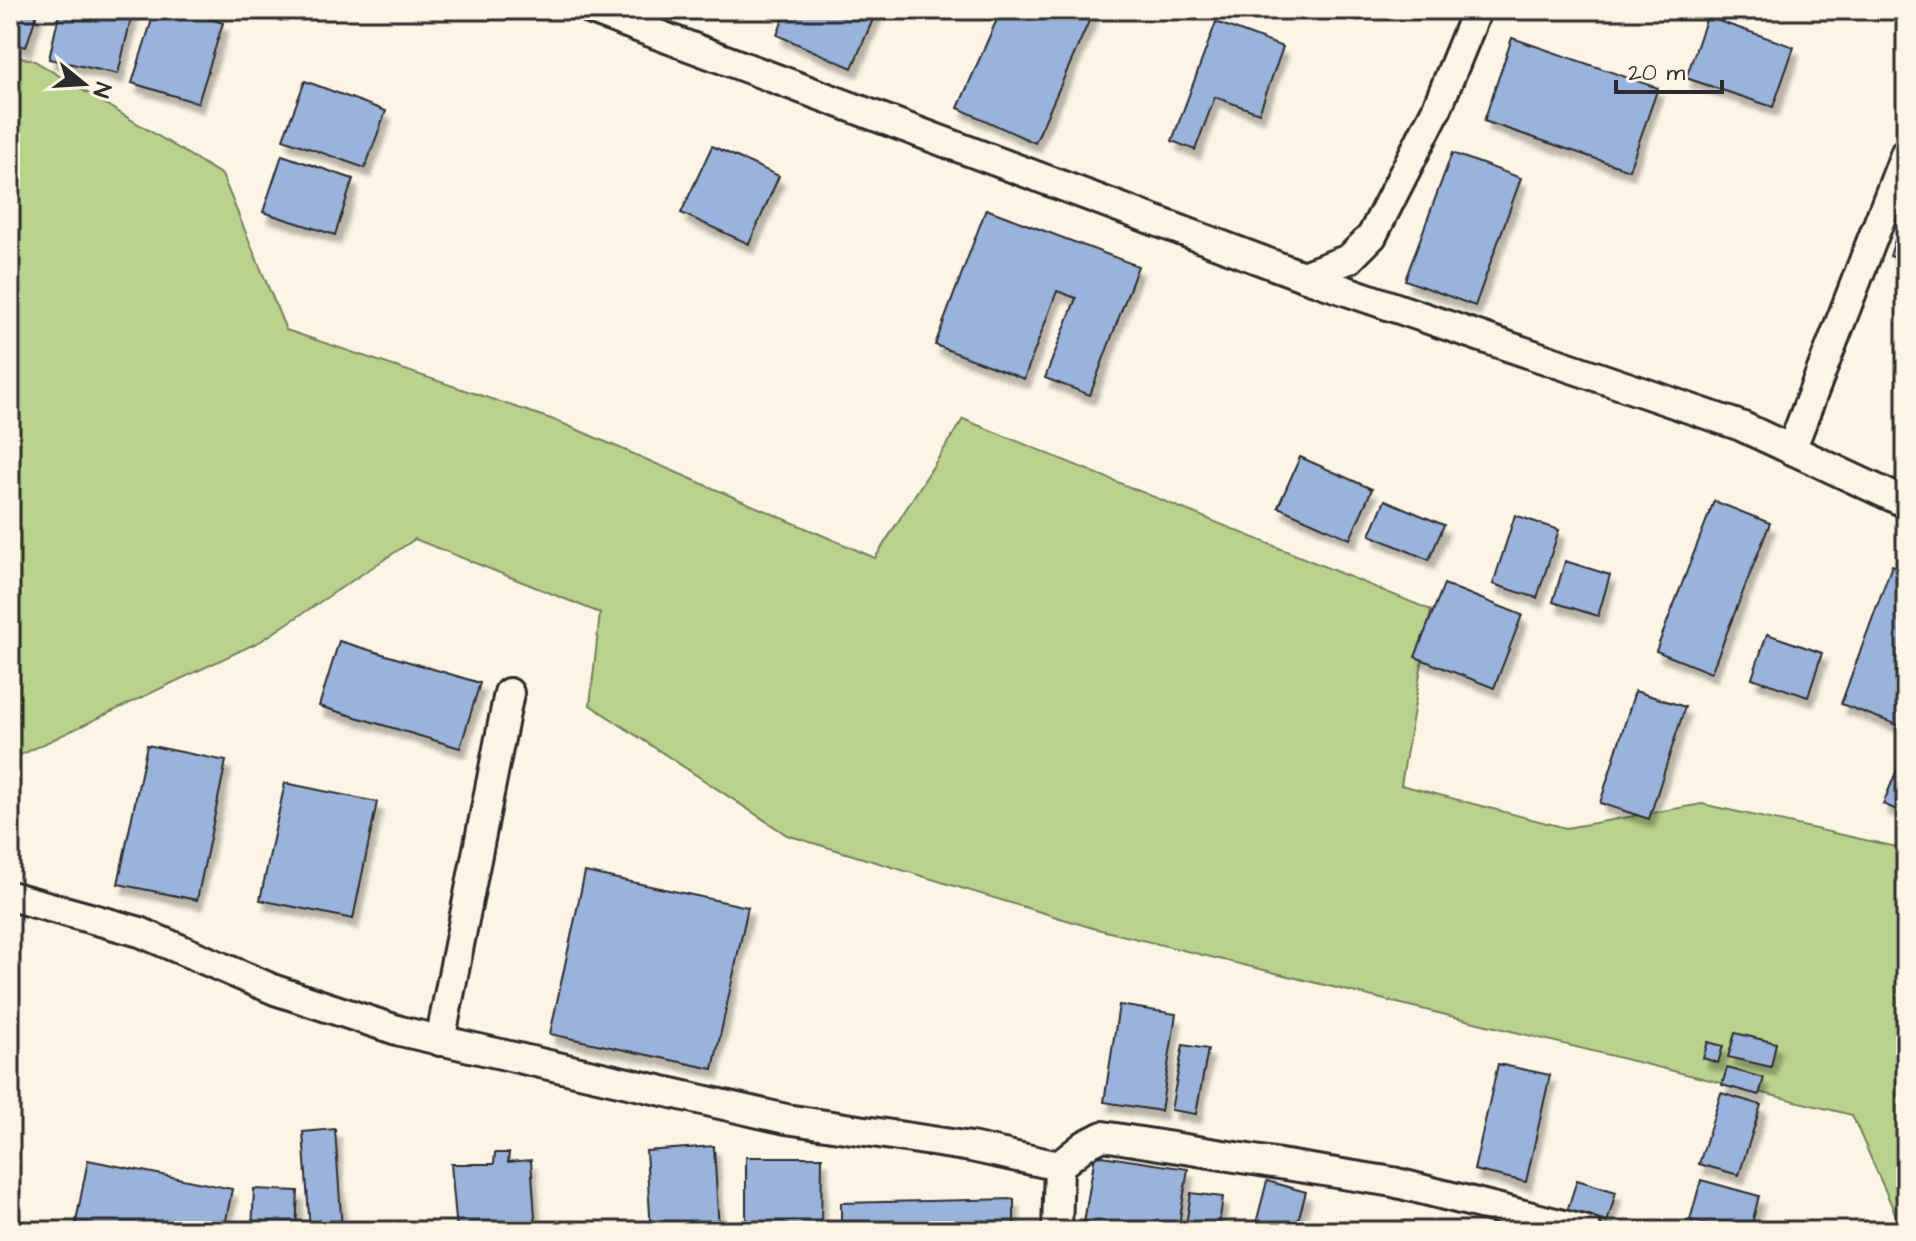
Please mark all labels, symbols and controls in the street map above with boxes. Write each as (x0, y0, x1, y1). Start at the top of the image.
north arrow (44, 44, 124, 124)
scale bar (1616, 44, 1722, 94)
text: 20 m (1628, 56, 1685, 90)
text: N (85, 78, 118, 101)

